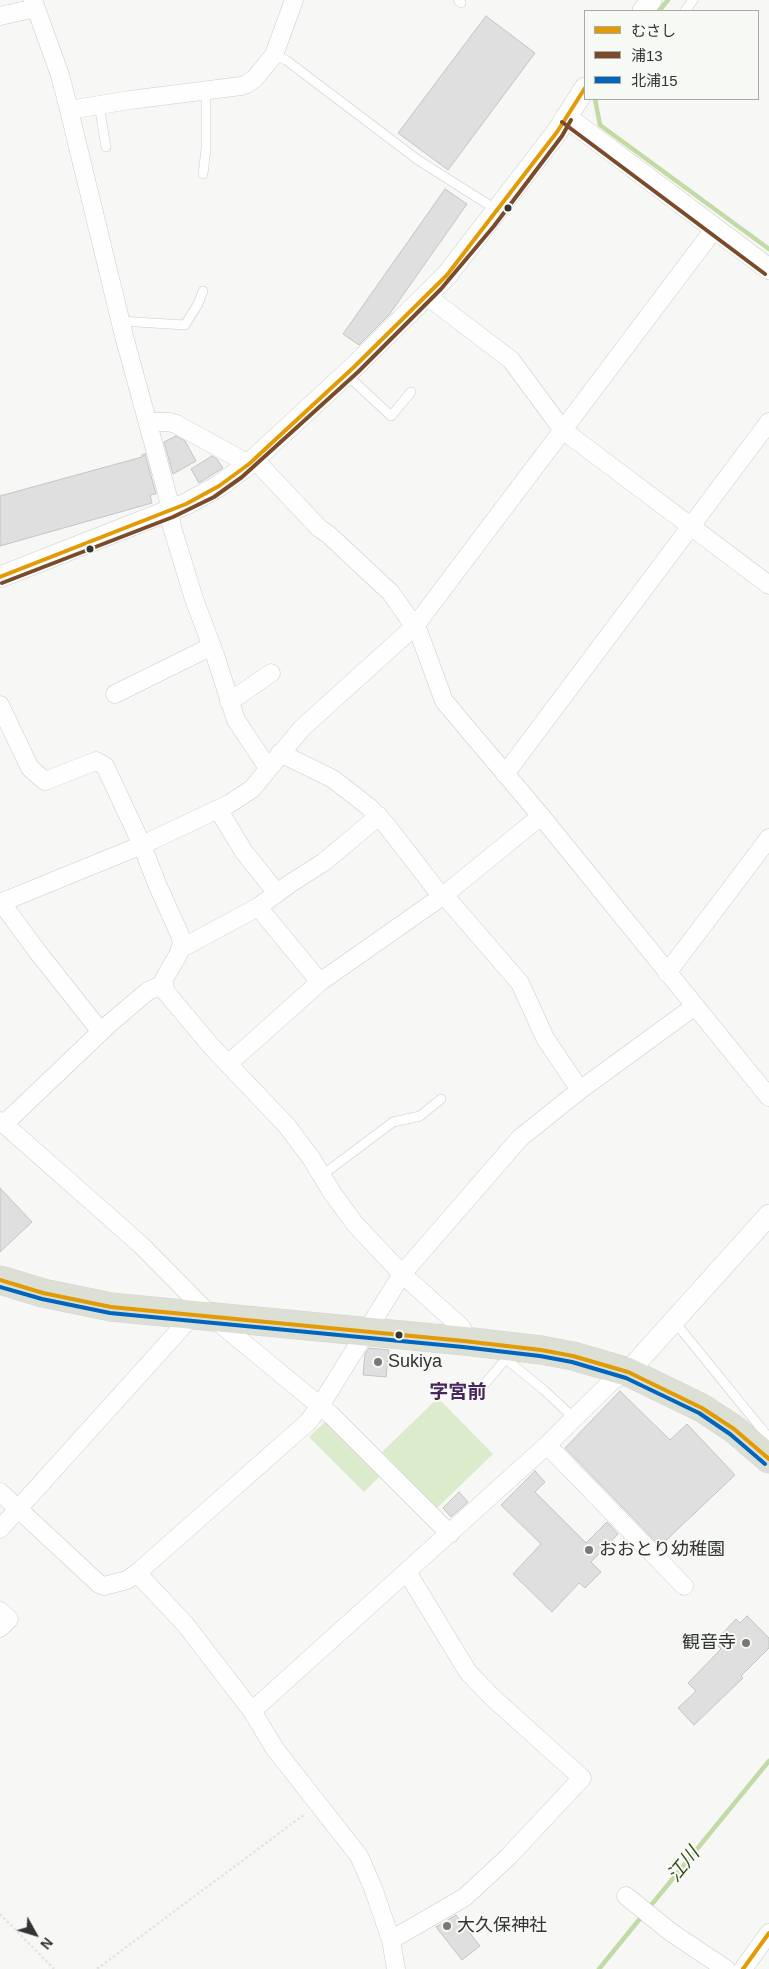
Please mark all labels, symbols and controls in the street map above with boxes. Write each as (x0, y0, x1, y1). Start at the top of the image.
legend (584, 10, 759, 100)
text: むさし (631, 22, 676, 39)
text: 浦13 (631, 47, 663, 64)
text: 北浦15 (631, 72, 678, 89)
unlabelled marker (503, 203, 513, 213)
unlabelled marker (85, 544, 95, 554)
unlabelled marker (394, 1330, 404, 1340)
place label: Sukiya (388, 1351, 442, 1373)
marker: Sukiya (372, 1356, 384, 1368)
district label: 字宮前 (430, 1382, 486, 1404)
place label: おおとり幼稚園 (599, 1539, 725, 1561)
marker: おおとり幼稚園 (583, 1544, 595, 1556)
place label: 観音寺 (682, 1632, 736, 1654)
marker: 観音寺 (740, 1637, 752, 1649)
water label: 江川 (663, 1843, 705, 1887)
north arrow (10, 1909, 60, 1959)
place label: 大久保神社 (457, 1915, 547, 1937)
marker: 大久保神社 (441, 1920, 453, 1932)
text: N (37, 1934, 56, 1952)

